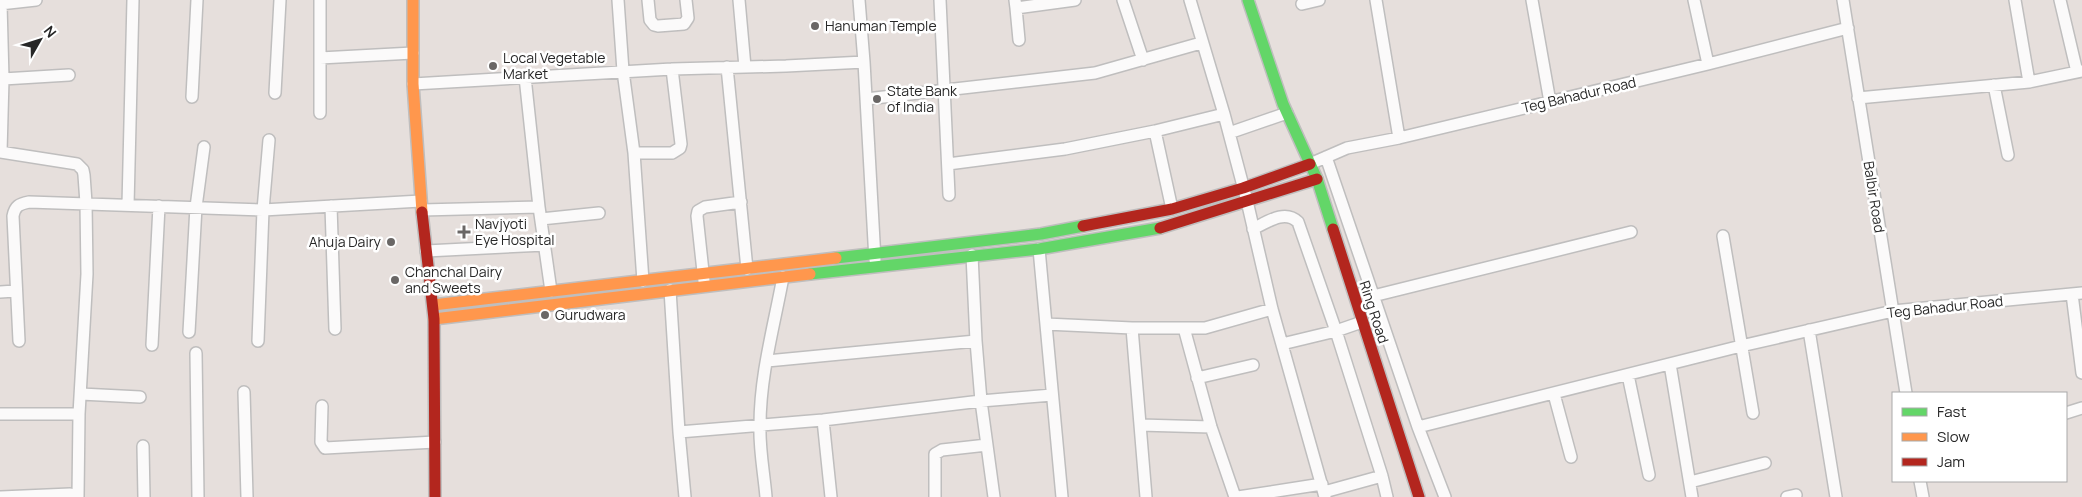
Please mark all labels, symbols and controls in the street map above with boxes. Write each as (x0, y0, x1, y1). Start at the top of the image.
north arrow (15, 15, 65, 65)
place label: Hanuman Temple (825, 16, 937, 35)
marker: Hanuman Temple (809, 20, 821, 32)
text: N (40, 22, 61, 41)
place label: Local Vegetable Market (503, 48, 605, 83)
marker: Local Vegetable Market (487, 60, 499, 72)
street label: Teg Bahadur Road (1520, 72, 1638, 117)
place label: State Bank of India (887, 81, 958, 116)
marker: State Bank of India (871, 93, 883, 105)
street label: Balbir Road (1859, 160, 1890, 234)
place label: Navjyoti Eye Hospital (475, 214, 554, 249)
marker: Navjyoti Eye Hospital (457, 225, 471, 239)
place label: Ahuja Dairy (309, 232, 382, 251)
marker: Ahuja Dairy (385, 236, 397, 248)
place label: Chanchal Dairy and Sweets (405, 262, 503, 297)
marker: Chanchal Dairy and Sweets (389, 274, 401, 286)
street label: Ring Road (1355, 278, 1394, 346)
street label: Teg Bahadur Road (1886, 291, 2004, 322)
place label: Gurudwara (555, 305, 626, 324)
marker: Gurudwara (539, 309, 551, 321)
legend (1892, 392, 2067, 482)
text: Fast (1937, 401, 1966, 422)
text: Slow (1937, 426, 1970, 447)
text: Jam (1937, 451, 1965, 472)

